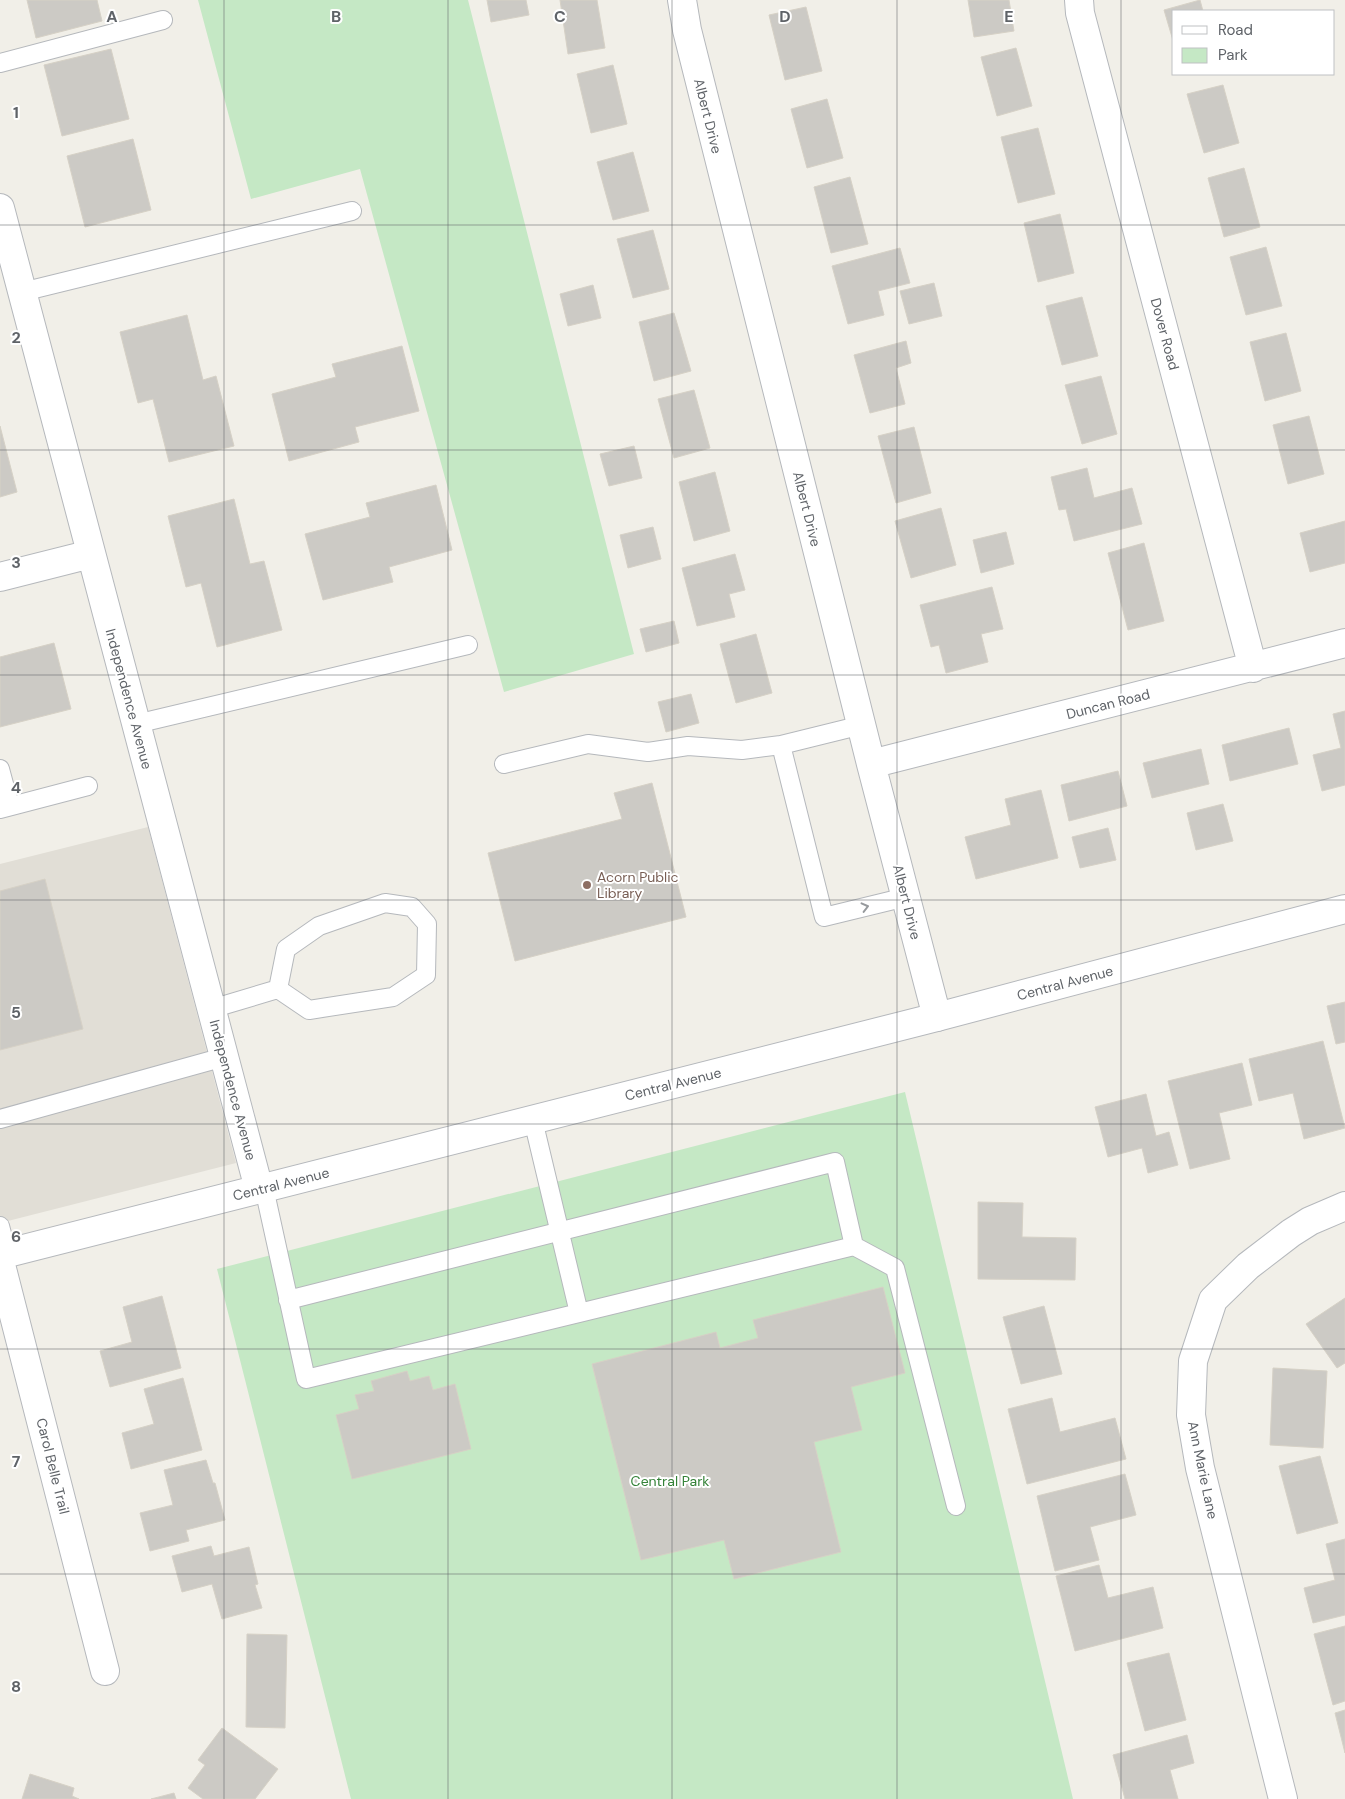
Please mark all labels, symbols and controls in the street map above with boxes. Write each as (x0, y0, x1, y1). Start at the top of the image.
text: A (106, 6, 118, 27)
text: B (331, 6, 341, 27)
text: C (554, 6, 566, 27)
text: D (779, 6, 791, 27)
text: E (1004, 6, 1014, 27)
legend (1172, 10, 1335, 75)
text: Road (1218, 20, 1253, 40)
text: Park (1218, 45, 1248, 65)
street label: Albert Drive (690, 77, 726, 155)
text: 1 (13, 102, 19, 123)
street label: Dover Road (1147, 296, 1183, 372)
text: 2 (11, 327, 21, 348)
street label: Albert Drive (789, 470, 825, 548)
text: 3 (11, 552, 21, 573)
street label: Independence Avenue (102, 627, 156, 771)
street label: Duncan Road (1064, 685, 1152, 723)
text: 4 (11, 777, 21, 798)
street label: Albert Drive (889, 863, 925, 941)
place label: Acorn Public Library (597, 868, 679, 902)
marker: Acorn Public Library (581, 879, 593, 891)
one-way arrow (860, 902, 869, 913)
street label: Central Avenue (1015, 962, 1115, 1004)
text: 5 (11, 1002, 21, 1023)
street label: Independence Avenue (206, 1018, 260, 1162)
street label: Central Avenue (623, 1063, 723, 1105)
street label: Central Avenue (231, 1163, 331, 1205)
text: 6 (11, 1226, 21, 1247)
street label: Carol Belle Trail (32, 1416, 74, 1516)
street label: Ann Marie Lane (1184, 1419, 1222, 1521)
text: 7 (12, 1451, 21, 1472)
park label: Central Park (631, 1472, 709, 1490)
text: 8 (11, 1676, 21, 1697)

